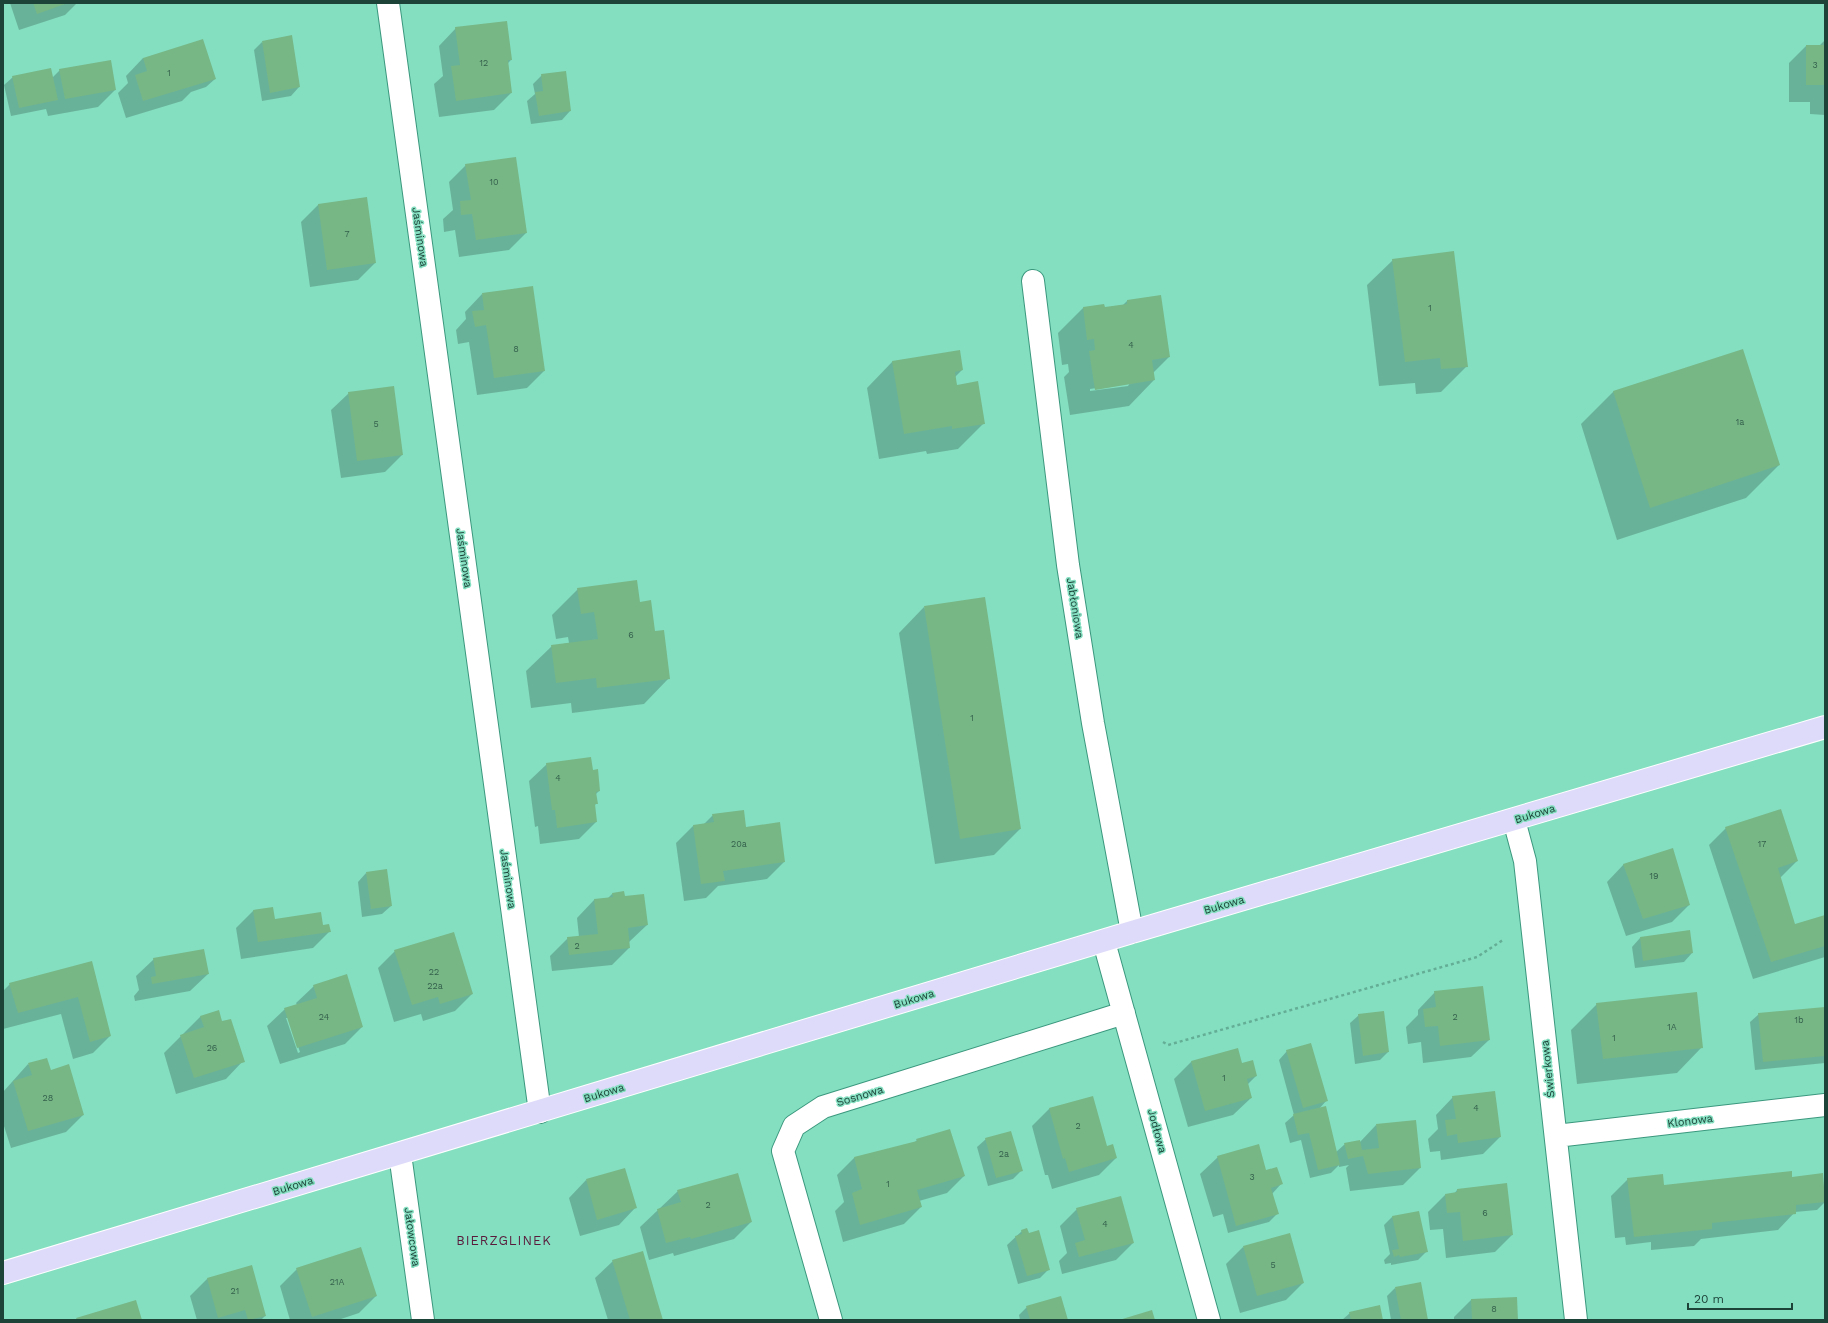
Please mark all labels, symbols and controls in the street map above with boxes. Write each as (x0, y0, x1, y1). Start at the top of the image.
house number: 12 (480, 58, 488, 68)
house number: 3 (1812, 60, 1818, 70)
house number: 1 (167, 68, 171, 78)
house number: 10 (489, 177, 499, 187)
street label: Jaśminowa (409, 206, 431, 268)
house number: 7 (344, 229, 350, 239)
house number: 1 (1428, 303, 1432, 313)
house number: 4 (1128, 340, 1134, 350)
house number: 8 (513, 344, 519, 354)
house number: 1a (1736, 417, 1744, 427)
house number: 5 (373, 419, 379, 429)
street label: Jaśminowa (453, 527, 475, 589)
street label: Jabłoniowa (1064, 577, 1086, 639)
house number: 6 (628, 630, 634, 640)
house number: 1 (970, 713, 974, 723)
house number: 4 (555, 773, 561, 783)
street label: Bukowa (1513, 802, 1557, 826)
house number: 20a (731, 839, 747, 849)
house number: 17 (1758, 839, 1766, 849)
street label: Jaśminowa (497, 848, 519, 910)
house number: 19 (1649, 871, 1659, 881)
street label: Bukowa (1202, 893, 1246, 917)
house number: 2 (574, 941, 580, 951)
house number: 22 (429, 967, 439, 977)
house number: 22a (427, 981, 443, 991)
street label: Bukowa (892, 987, 936, 1011)
house number: 24 (319, 1012, 330, 1022)
house number: 2 (1452, 1012, 1458, 1022)
house number: 1b (1794, 1015, 1804, 1025)
house number: 1A (1667, 1022, 1677, 1032)
house number: 1 (1612, 1033, 1616, 1043)
street label: Świerkowa (1538, 1040, 1557, 1099)
house number: 26 (207, 1043, 217, 1053)
house number: 1 (1222, 1073, 1226, 1083)
street label: Bukowa (582, 1081, 626, 1105)
street label: Sosnowa (835, 1083, 885, 1109)
house number: 28 (43, 1093, 53, 1103)
house number: 4 (1473, 1103, 1479, 1113)
street label: Jodłowa (1145, 1107, 1169, 1155)
street label: Klonowa (1667, 1112, 1713, 1130)
house number: 2 (1075, 1121, 1081, 1131)
house number: 2a (999, 1149, 1009, 1159)
house number: 3 (1249, 1172, 1255, 1182)
street label: Bukowa (271, 1174, 315, 1198)
house number: 1 (886, 1179, 890, 1189)
house number: 2 (705, 1200, 711, 1210)
street label: Jałowcowa (401, 1207, 423, 1267)
house number: 6 (1482, 1208, 1488, 1218)
house number: 4 (1102, 1219, 1108, 1229)
district label: BIERZGLINEK (456, 1233, 552, 1248)
house number: 5 (1270, 1260, 1276, 1270)
house number: 21A (330, 1277, 344, 1287)
scale bar (1688, 1285, 1792, 1311)
house number: 21 (231, 1286, 239, 1296)
text: 20 m (1694, 1292, 1724, 1306)
house number: 8 (1491, 1304, 1497, 1314)

